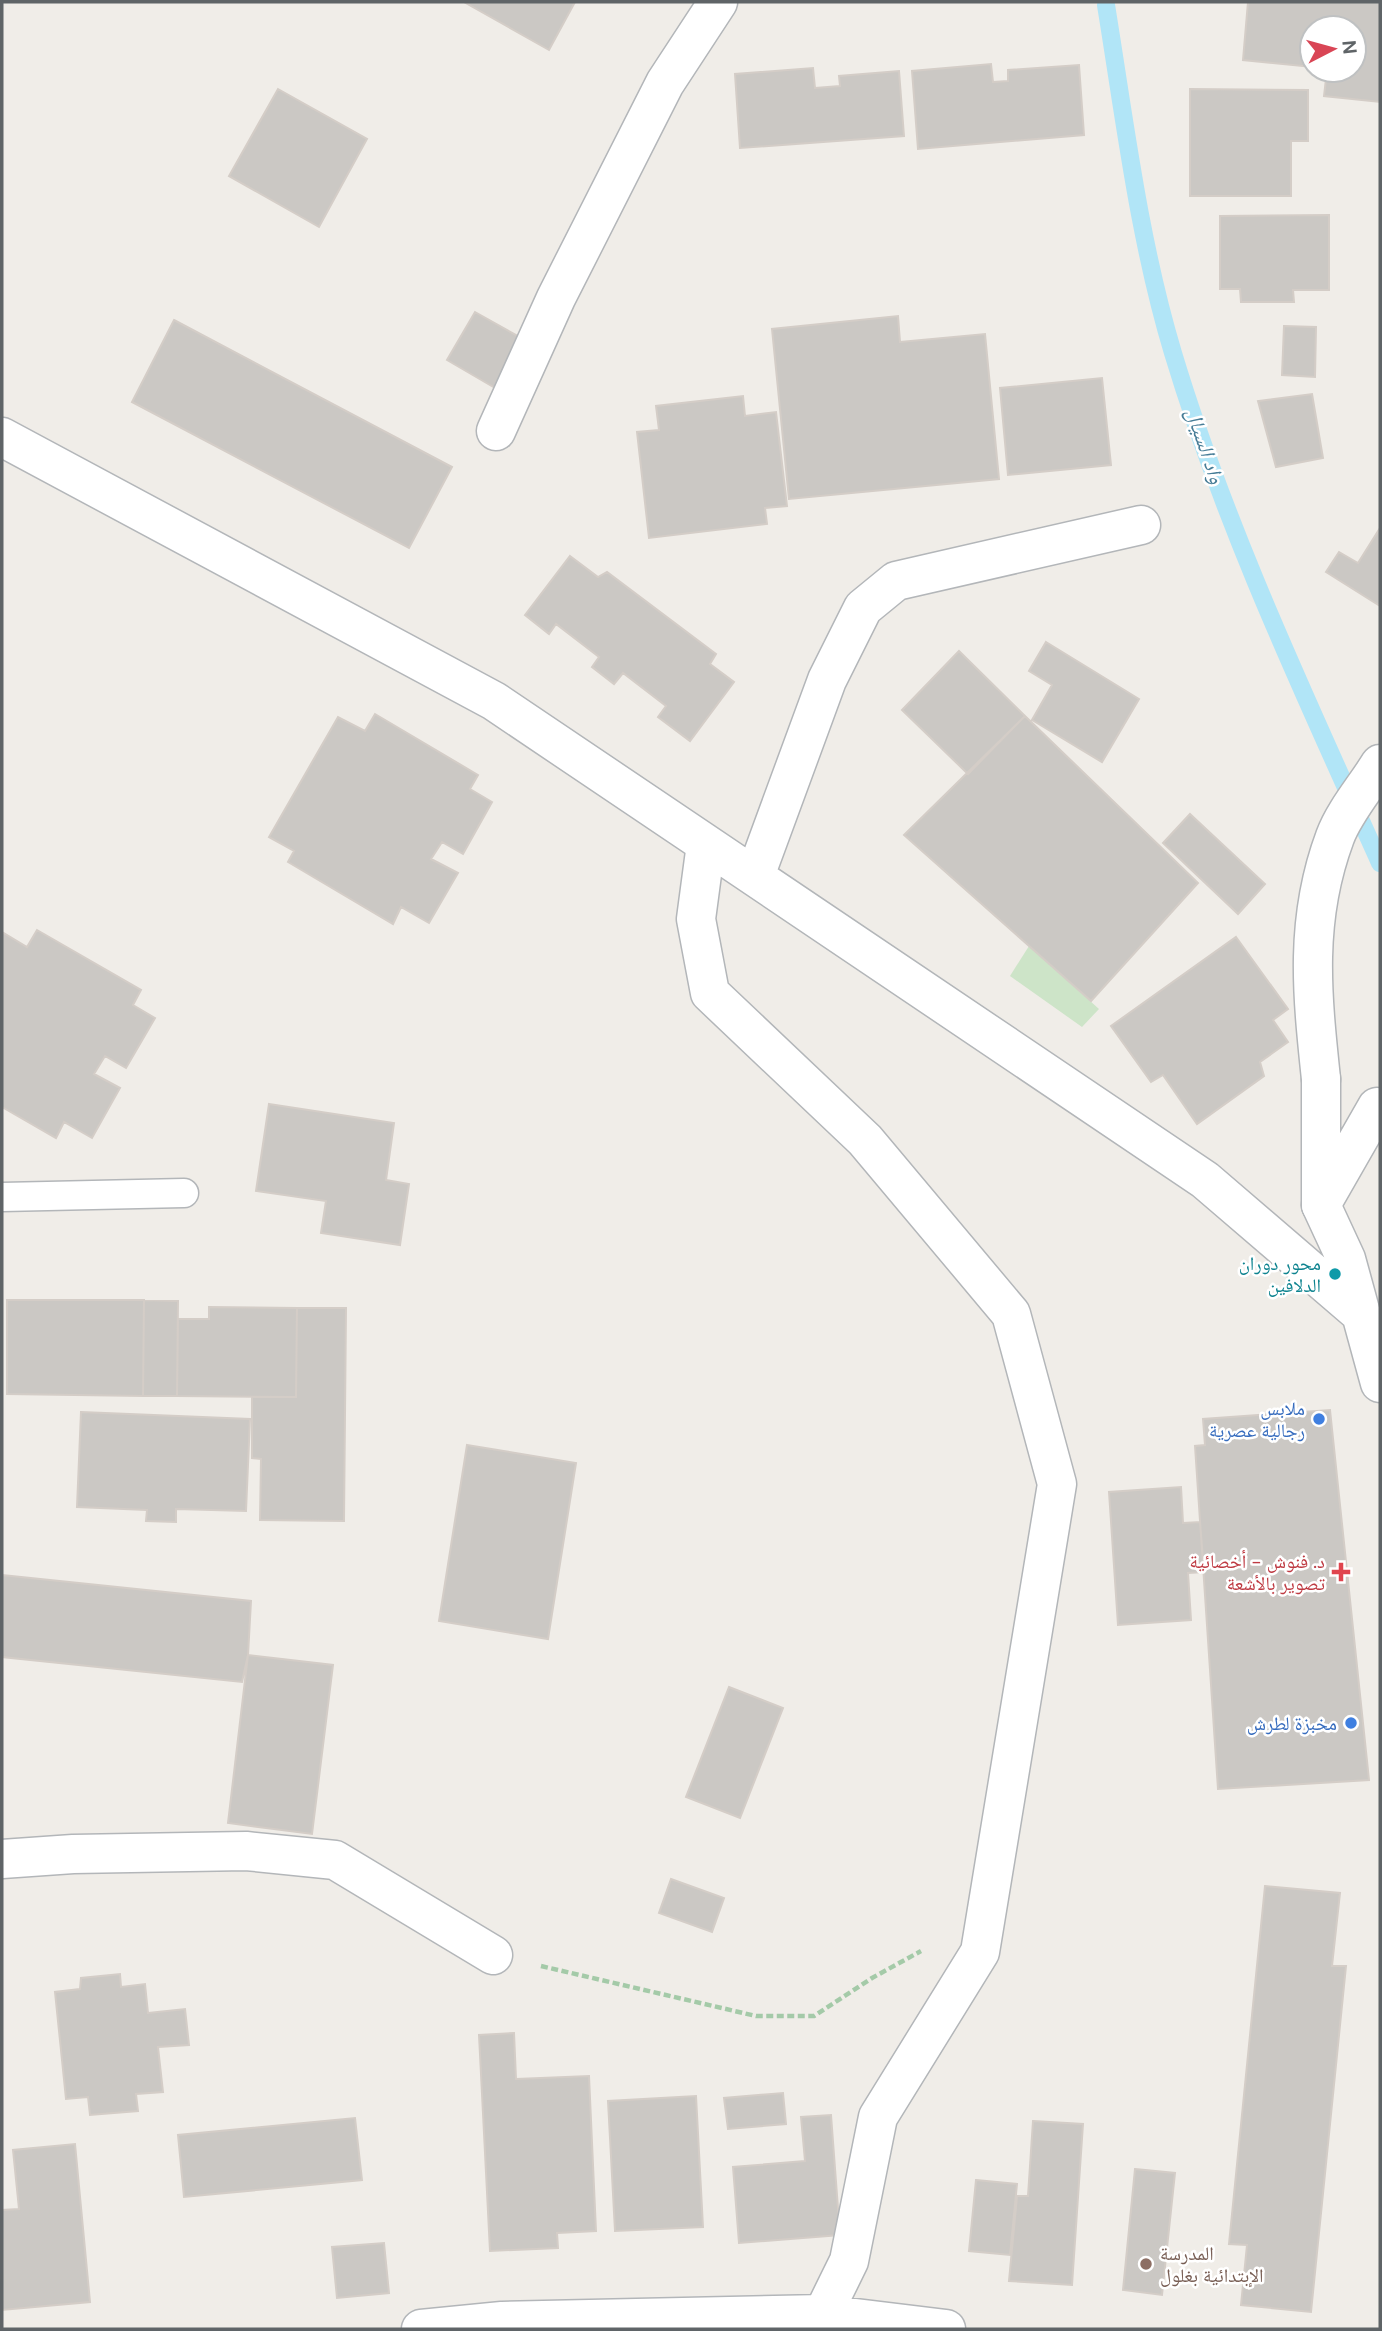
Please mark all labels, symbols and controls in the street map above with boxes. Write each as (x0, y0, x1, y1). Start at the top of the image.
north arrow (1298, 14, 1368, 84)
text: N (1336, 39, 1363, 55)
water label: واد السيال (1179, 404, 1231, 488)
place label: محور دوران الدلافين (1239, 1251, 1321, 1298)
marker: محور دوران الدلافين (1327, 1266, 1343, 1282)
place label: ملابس رجالية عصرية (1209, 1396, 1305, 1443)
marker: ملابس رجالية عصرية (1311, 1411, 1327, 1427)
place label: د. فنوش - أخصائية تصوير بالأشعة (1189, 1549, 1325, 1596)
marker: د. فنوش - أخصائية تصوير بالأشعة (1331, 1562, 1351, 1582)
place label: مخبزة لطرش (1247, 1711, 1337, 1736)
marker: مخبزة لطرش (1343, 1715, 1359, 1731)
place label: المدرسة الإبتدائية بغلول (1160, 2241, 1264, 2288)
marker: المدرسة الإبتدائية بغلول (1138, 2256, 1154, 2272)

